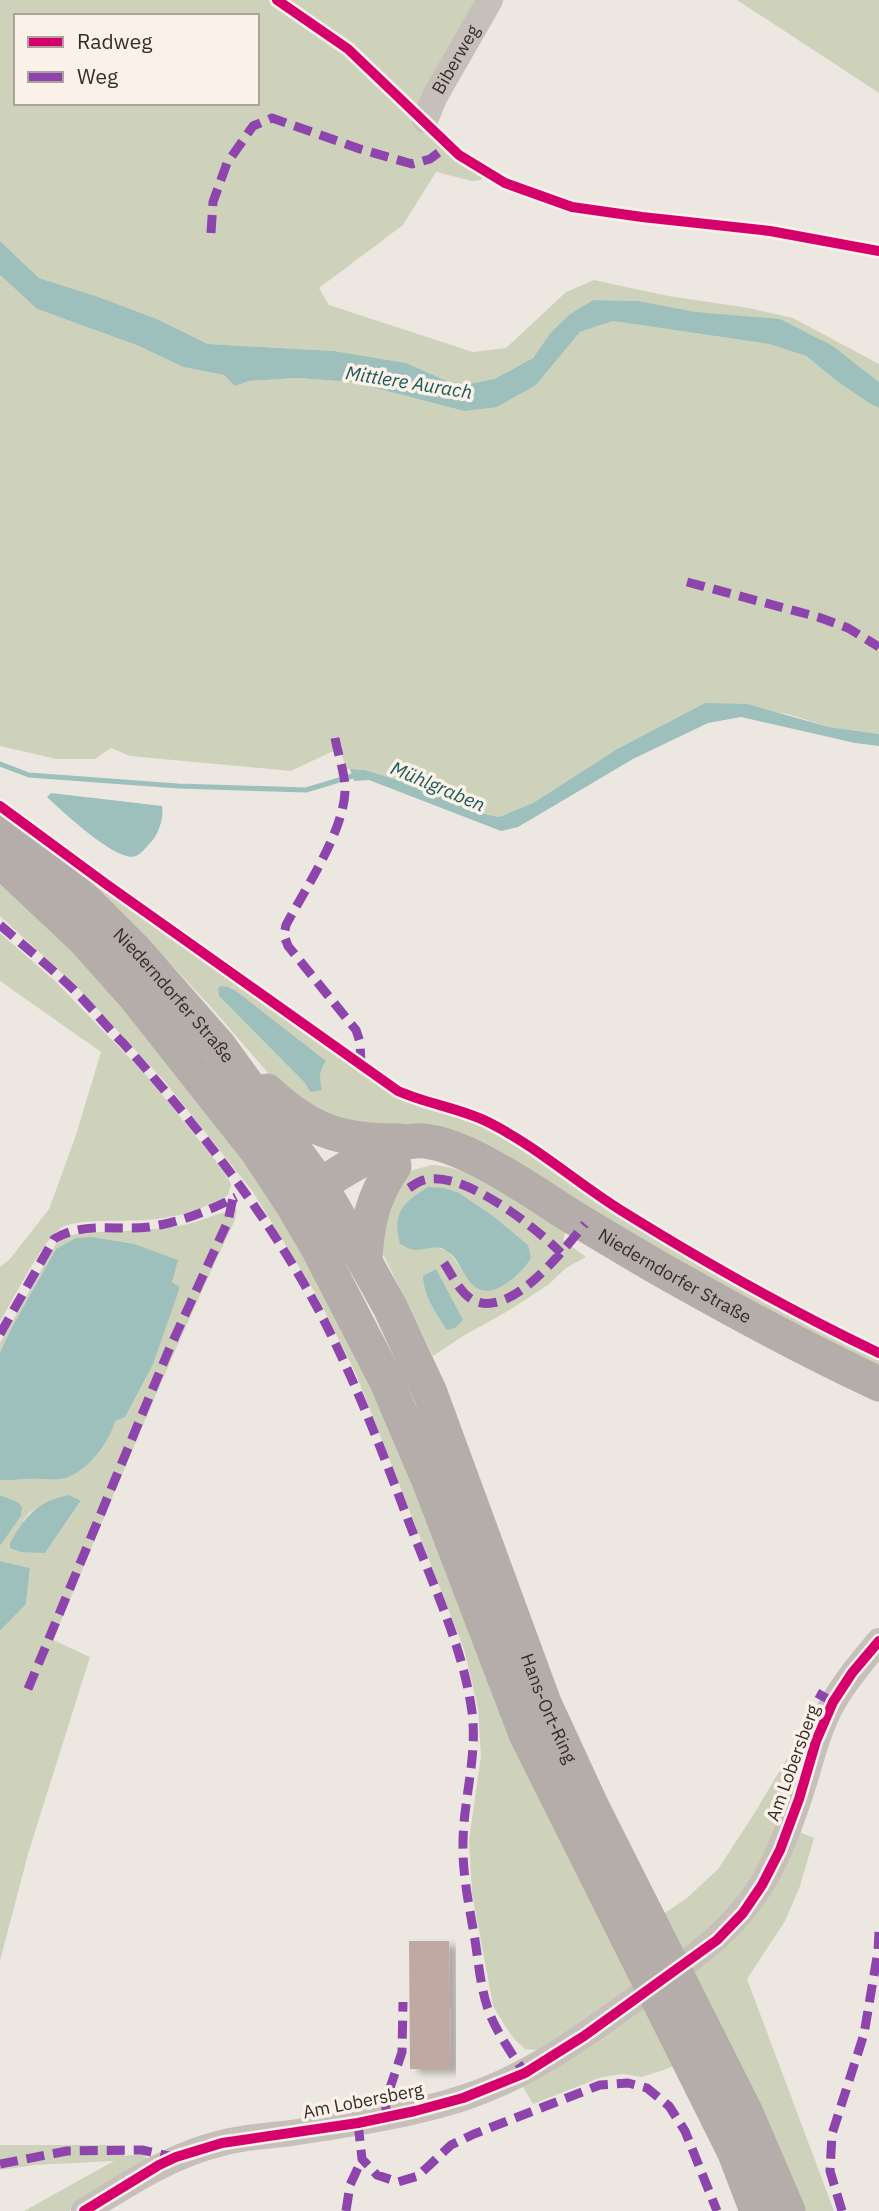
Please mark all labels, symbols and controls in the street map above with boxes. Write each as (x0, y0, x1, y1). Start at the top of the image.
legend (14, 14, 259, 105)
street label: Biberweg (426, 20, 485, 98)
text: Radweg (77, 27, 152, 55)
text: Weg (77, 62, 118, 90)
water label: Mittlere Aurach (344, 360, 474, 404)
water label: Mühlgraben (387, 755, 489, 817)
street label: Niederndorfer Straße (108, 923, 240, 1067)
street label: Niederndorfer Straße (594, 1223, 756, 1328)
street label: Hans-Ort-Ring (516, 1650, 582, 1767)
street label: Am Lobersberg (761, 1701, 824, 1824)
street label: Am Lobersberg (301, 2077, 426, 2123)

